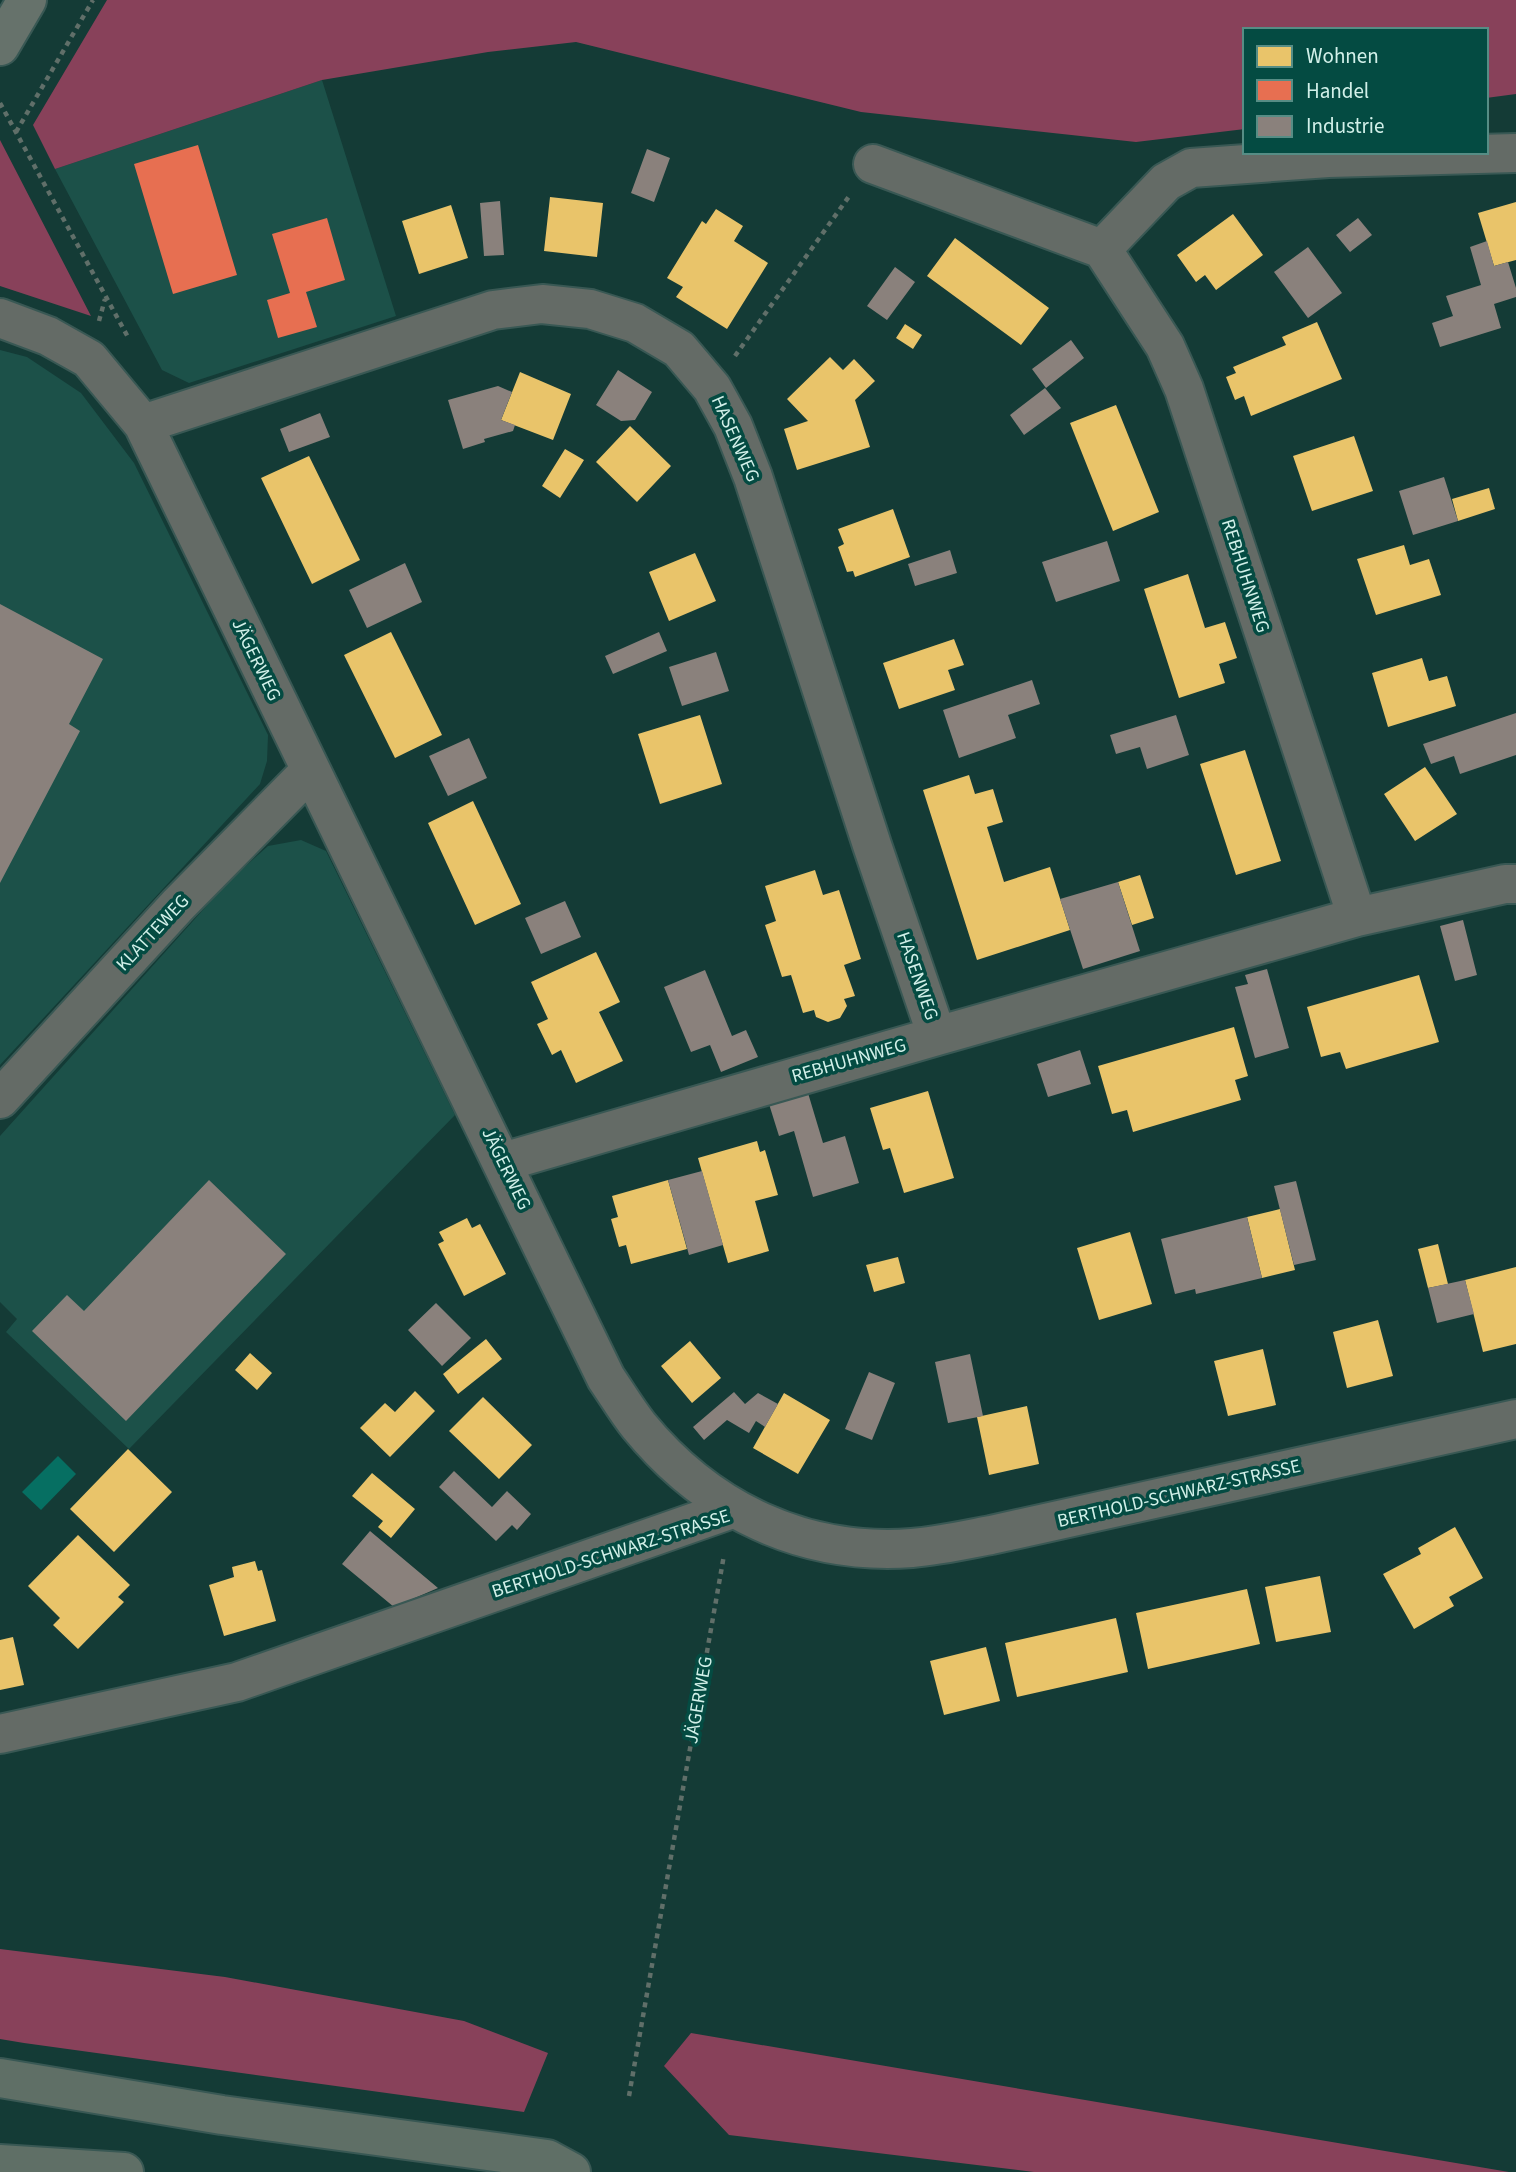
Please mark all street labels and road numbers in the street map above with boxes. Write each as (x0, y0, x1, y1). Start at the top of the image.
street label: HASENWEG (704, 392, 766, 486)
street label: REBHUHNWEG (1214, 516, 1276, 636)
street label: JÄGERWEG (224, 614, 288, 706)
street label: KLATTEWEG (110, 888, 196, 978)
street label: HASENWEG (889, 928, 945, 1024)
street label: REBHUHNWEG (789, 1032, 909, 1090)
street label: JÄGERWEG (474, 1123, 538, 1215)
street label: BERTHOLD-SCHWARZ-STRASSE (1055, 1453, 1303, 1535)
street label: BERTHOLD-SCHWARZ-STRASSE (488, 1503, 734, 1605)
street label: JÄGERWEG (678, 1654, 720, 1746)

